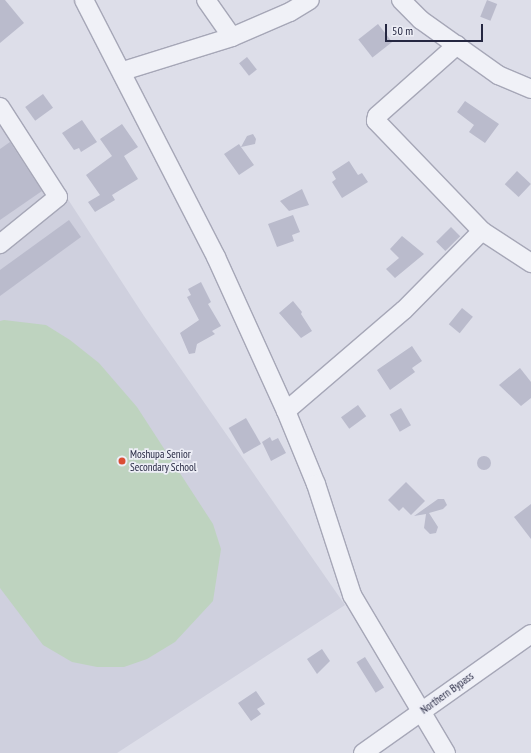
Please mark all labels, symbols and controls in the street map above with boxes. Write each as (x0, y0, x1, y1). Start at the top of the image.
scale bar (387, 16, 485, 42)
text: 50 m (392, 23, 413, 38)
place label: Moshupa Senior Secondary School (130, 448, 197, 474)
marker: Moshupa Senior Secondary School (117, 456, 127, 466)
street label: Northern Bypass (418, 669, 476, 717)

